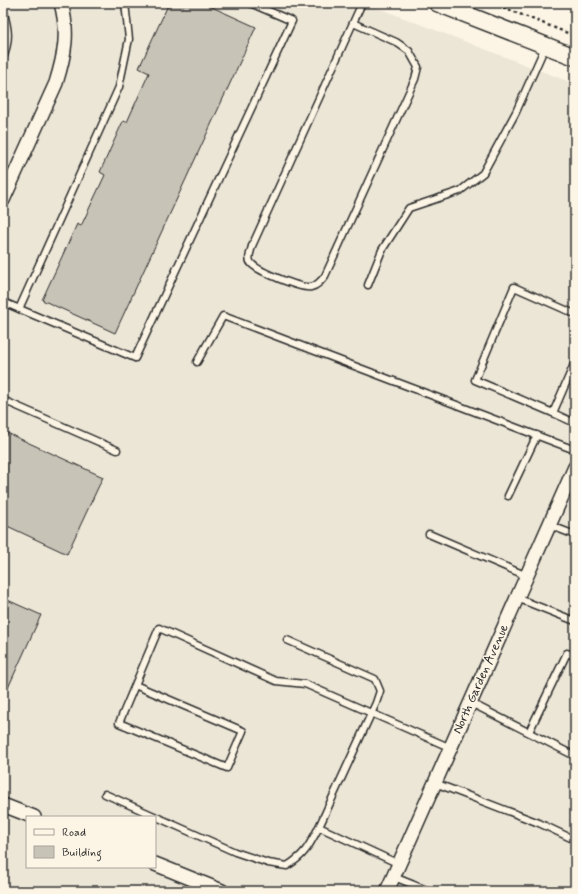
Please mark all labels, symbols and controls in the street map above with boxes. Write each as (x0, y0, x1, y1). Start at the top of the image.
street label: North Garden Avenue (449, 621, 513, 737)
legend (26, 816, 156, 868)
text: Road (62, 825, 86, 841)
text: Building (62, 845, 102, 862)

